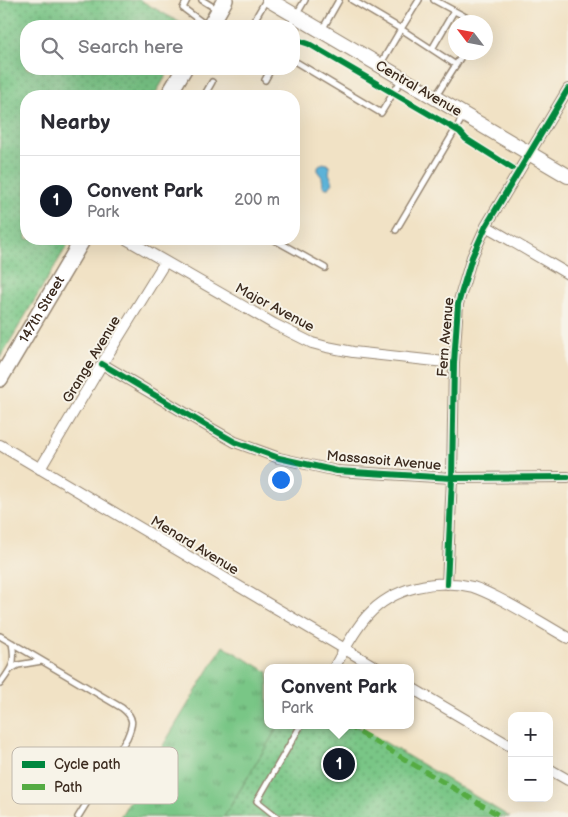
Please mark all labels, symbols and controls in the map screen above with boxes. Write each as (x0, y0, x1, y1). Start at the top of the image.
north arrow (448, 15, 493, 60)
search box (20, 20, 300, 75)
icon: search (38, 34, 66, 62)
text: Search here (78, 36, 183, 59)
street label: Central Avenue (372, 57, 465, 120)
text: Nearby (40, 110, 110, 135)
text: Convent Park (87, 180, 203, 203)
text: 1 (53, 191, 59, 210)
text: 200 m (234, 191, 280, 210)
text: Park (87, 203, 119, 222)
street label: 147th Street (15, 272, 69, 346)
street label: Major Avenue (232, 279, 317, 335)
street label: Fern Avenue (434, 296, 457, 378)
street label: Grange Avenue (59, 313, 124, 406)
street label: Massasoit Avenue (326, 447, 442, 474)
your location (268, 467, 294, 493)
street label: Menard Avenue (148, 512, 242, 578)
popup (264, 664, 414, 729)
text: Convent Park (281, 676, 397, 699)
text: Park (281, 699, 313, 718)
map controls (508, 712, 553, 802)
button: + (508, 712, 553, 757)
pin: 1 (323, 745, 355, 783)
legend (12, 747, 178, 804)
text: Cycle path (54, 756, 121, 773)
button: − (508, 757, 553, 802)
text: Path (54, 779, 82, 796)

